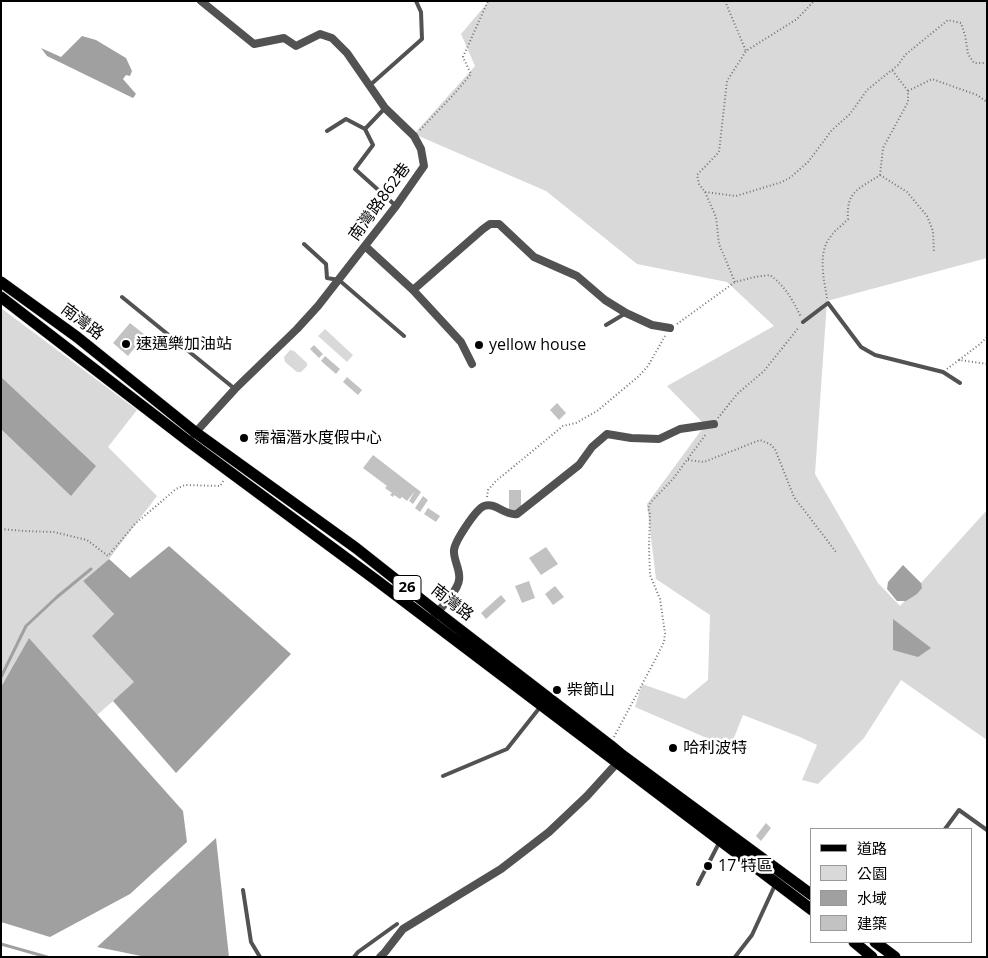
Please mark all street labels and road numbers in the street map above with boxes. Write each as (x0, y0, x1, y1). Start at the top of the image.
street label: 南灣路862巷 (345, 159, 415, 245)
street label: 南灣路 (57, 300, 107, 344)
road number: 26 (393, 576, 421, 600)
street label: 南灣路 (427, 581, 477, 625)

